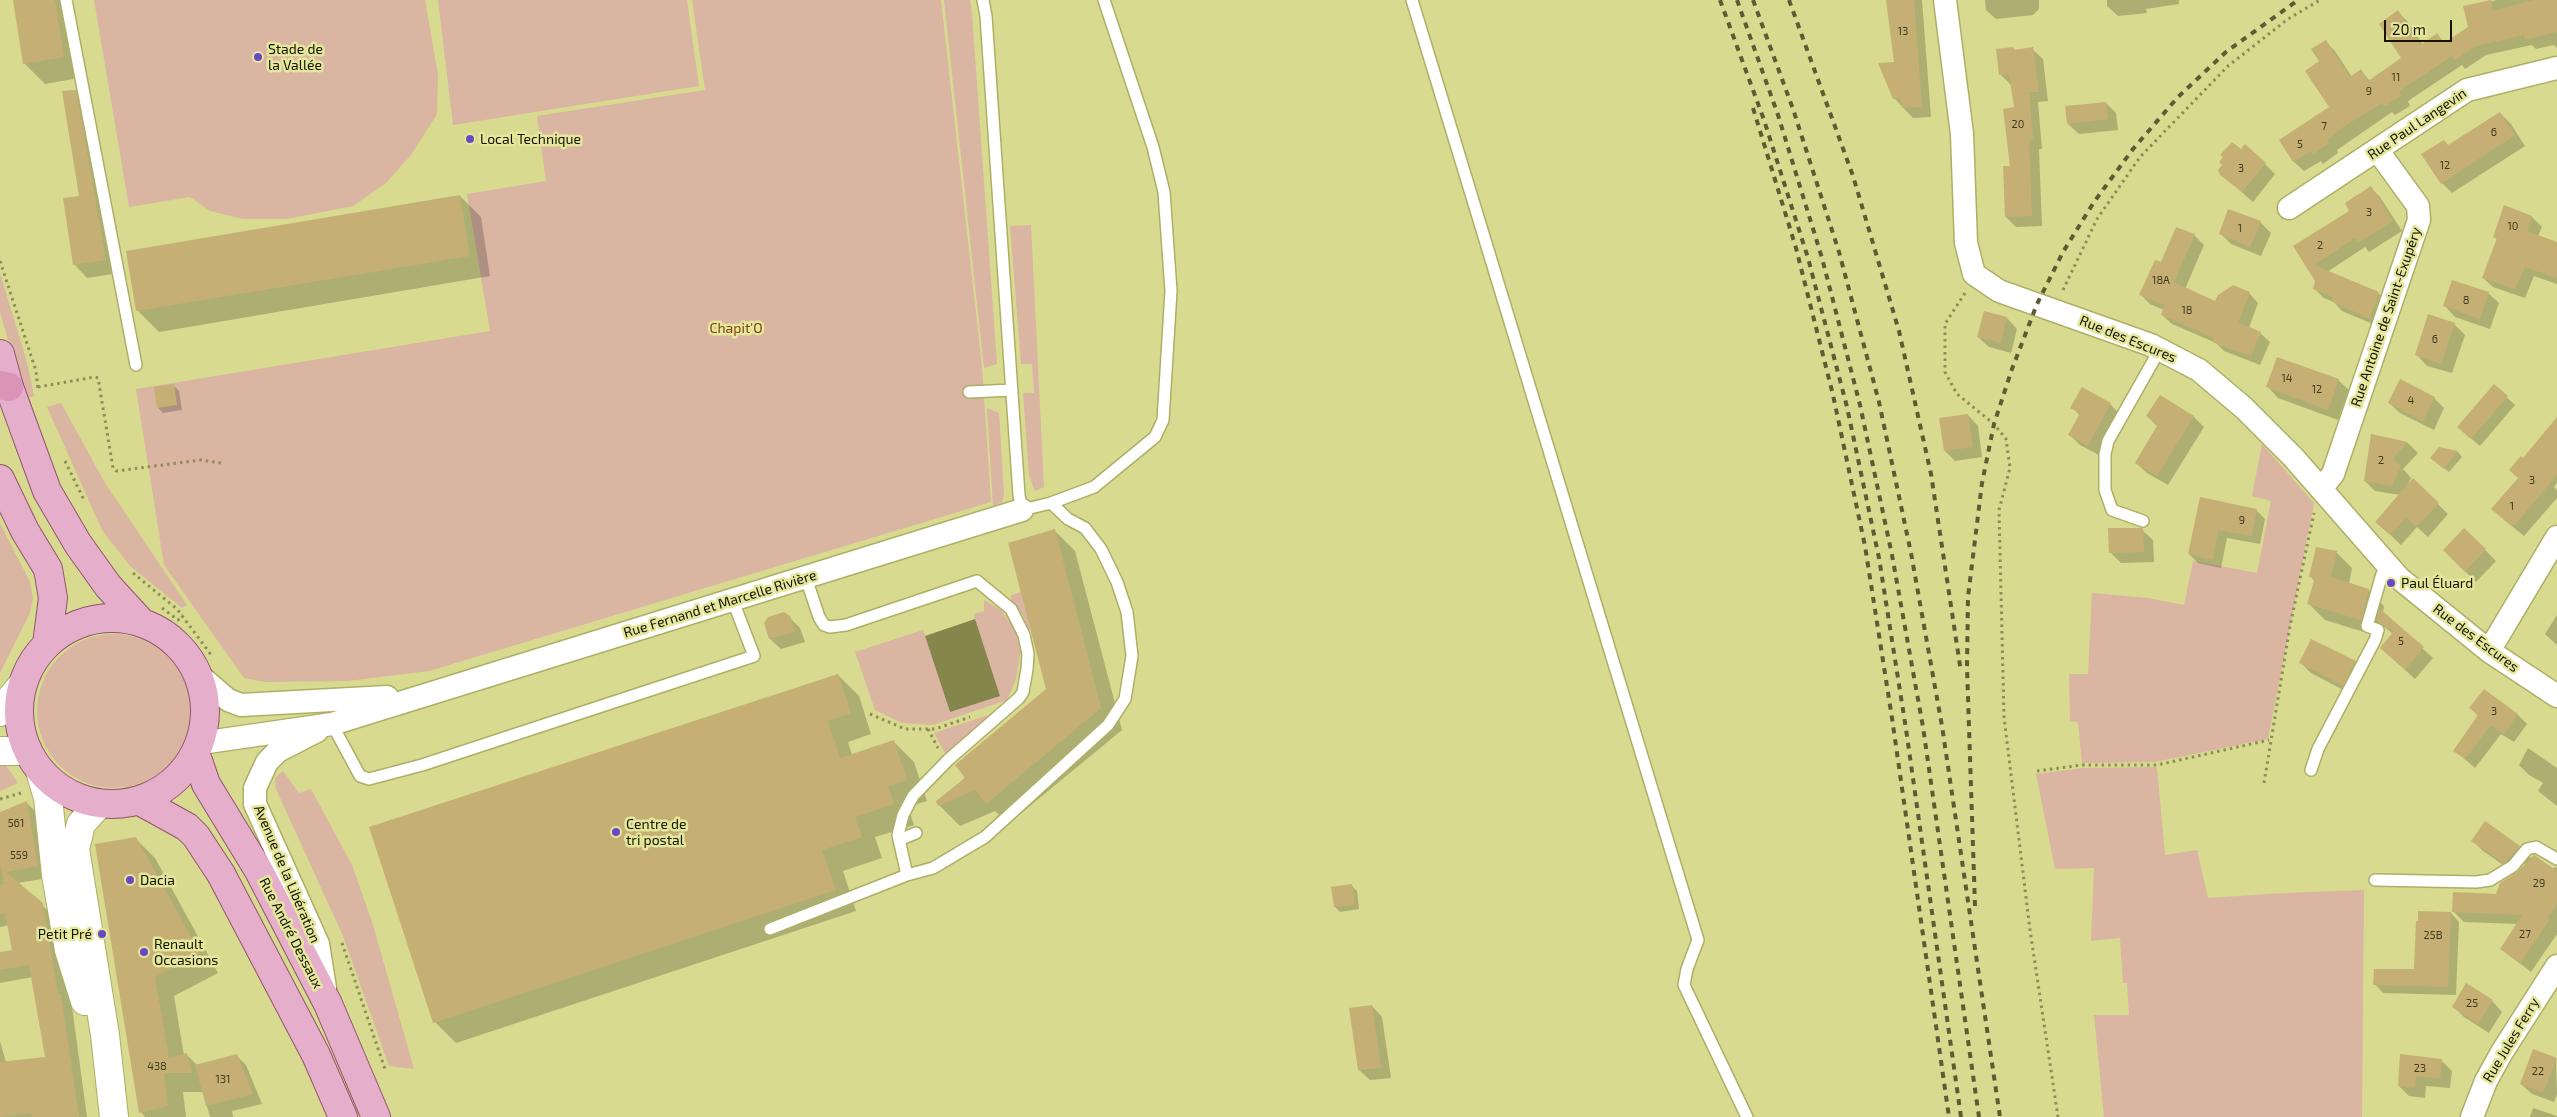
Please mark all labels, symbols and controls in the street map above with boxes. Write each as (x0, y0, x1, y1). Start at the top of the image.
scale bar (2387, 10, 2454, 42)
text: 20 m (2392, 20, 2426, 38)
house number: 13 (1898, 24, 1908, 38)
place label: Stade de la Vallée (268, 41, 323, 74)
marker: Stade de la Vallée (252, 51, 264, 63)
house number: 11 (2392, 70, 2400, 84)
house number: 9 (2366, 84, 2372, 98)
street label: Rue Paul Langevin (2364, 85, 2470, 163)
house number: 20 (2012, 117, 2024, 131)
house number: 7 (2321, 119, 2327, 133)
house number: 6 (2491, 125, 2497, 139)
place label: Local Technique (480, 131, 581, 147)
marker: Local Technique (464, 133, 476, 145)
house number: 5 (2297, 137, 2303, 151)
house number: 12 (2440, 158, 2450, 172)
house number: 3 (2238, 161, 2244, 175)
house number: 3 (2366, 205, 2372, 219)
house number: 10 (2507, 219, 2519, 233)
house number: 1 (2238, 221, 2242, 235)
street label: Rue Antoine de Saint-Exupéry (2347, 225, 2425, 409)
house number: 2 (2317, 238, 2323, 252)
house number: 18A (2152, 273, 2170, 287)
house number: 8 (2463, 293, 2469, 307)
house number: 18 (2181, 303, 2193, 317)
street label: Rue des Escures (2077, 312, 2179, 366)
park label: Chapit'O (709, 320, 763, 336)
house number: 6 (2432, 332, 2438, 346)
house number: 14 (2281, 371, 2293, 385)
house number: 12 (2312, 382, 2322, 396)
house number: 4 (2408, 393, 2414, 407)
house number: 2 (2378, 453, 2384, 467)
house number: 3 (2529, 473, 2535, 487)
house number: 1 (2510, 499, 2514, 513)
house number: 9 (2239, 513, 2245, 527)
street label: Rue Fernand et Marcelle Rivière (621, 567, 819, 641)
place label: Paul Éluard (2401, 575, 2473, 591)
marker: Paul Éluard (2385, 577, 2397, 589)
street label: Rue des Escures (2430, 600, 2522, 676)
house number: 5 (2398, 634, 2404, 648)
house number: 3 (2491, 704, 2497, 718)
street label: Avenue de la Libération (250, 803, 324, 945)
house number: 561 (8, 816, 24, 830)
place label: Centre de tri postal (626, 816, 687, 849)
marker: Centre de tri postal (610, 826, 622, 838)
house number: 559 (10, 848, 28, 862)
place label: Dacia (140, 872, 175, 888)
marker: Dacia (124, 874, 136, 886)
street label: Rue André Dessaux (256, 875, 326, 991)
house number: 29 (2533, 876, 2545, 890)
place label: Petit Pré (38, 926, 92, 942)
house number: 27 (2519, 927, 2531, 941)
marker: Petit Pré (96, 928, 108, 940)
house number: 25B (2424, 928, 2442, 942)
place label: Renault Occasions (154, 936, 218, 969)
marker: Renault Occasions (138, 946, 150, 958)
street label: Rue Jules Ferry (2479, 995, 2543, 1085)
house number: 25 (2466, 996, 2478, 1010)
house number: 438 (147, 1059, 167, 1073)
house number: 23 (2414, 1061, 2426, 1075)
house number: 22 (2532, 1064, 2544, 1078)
house number: 131 (216, 1072, 230, 1086)

